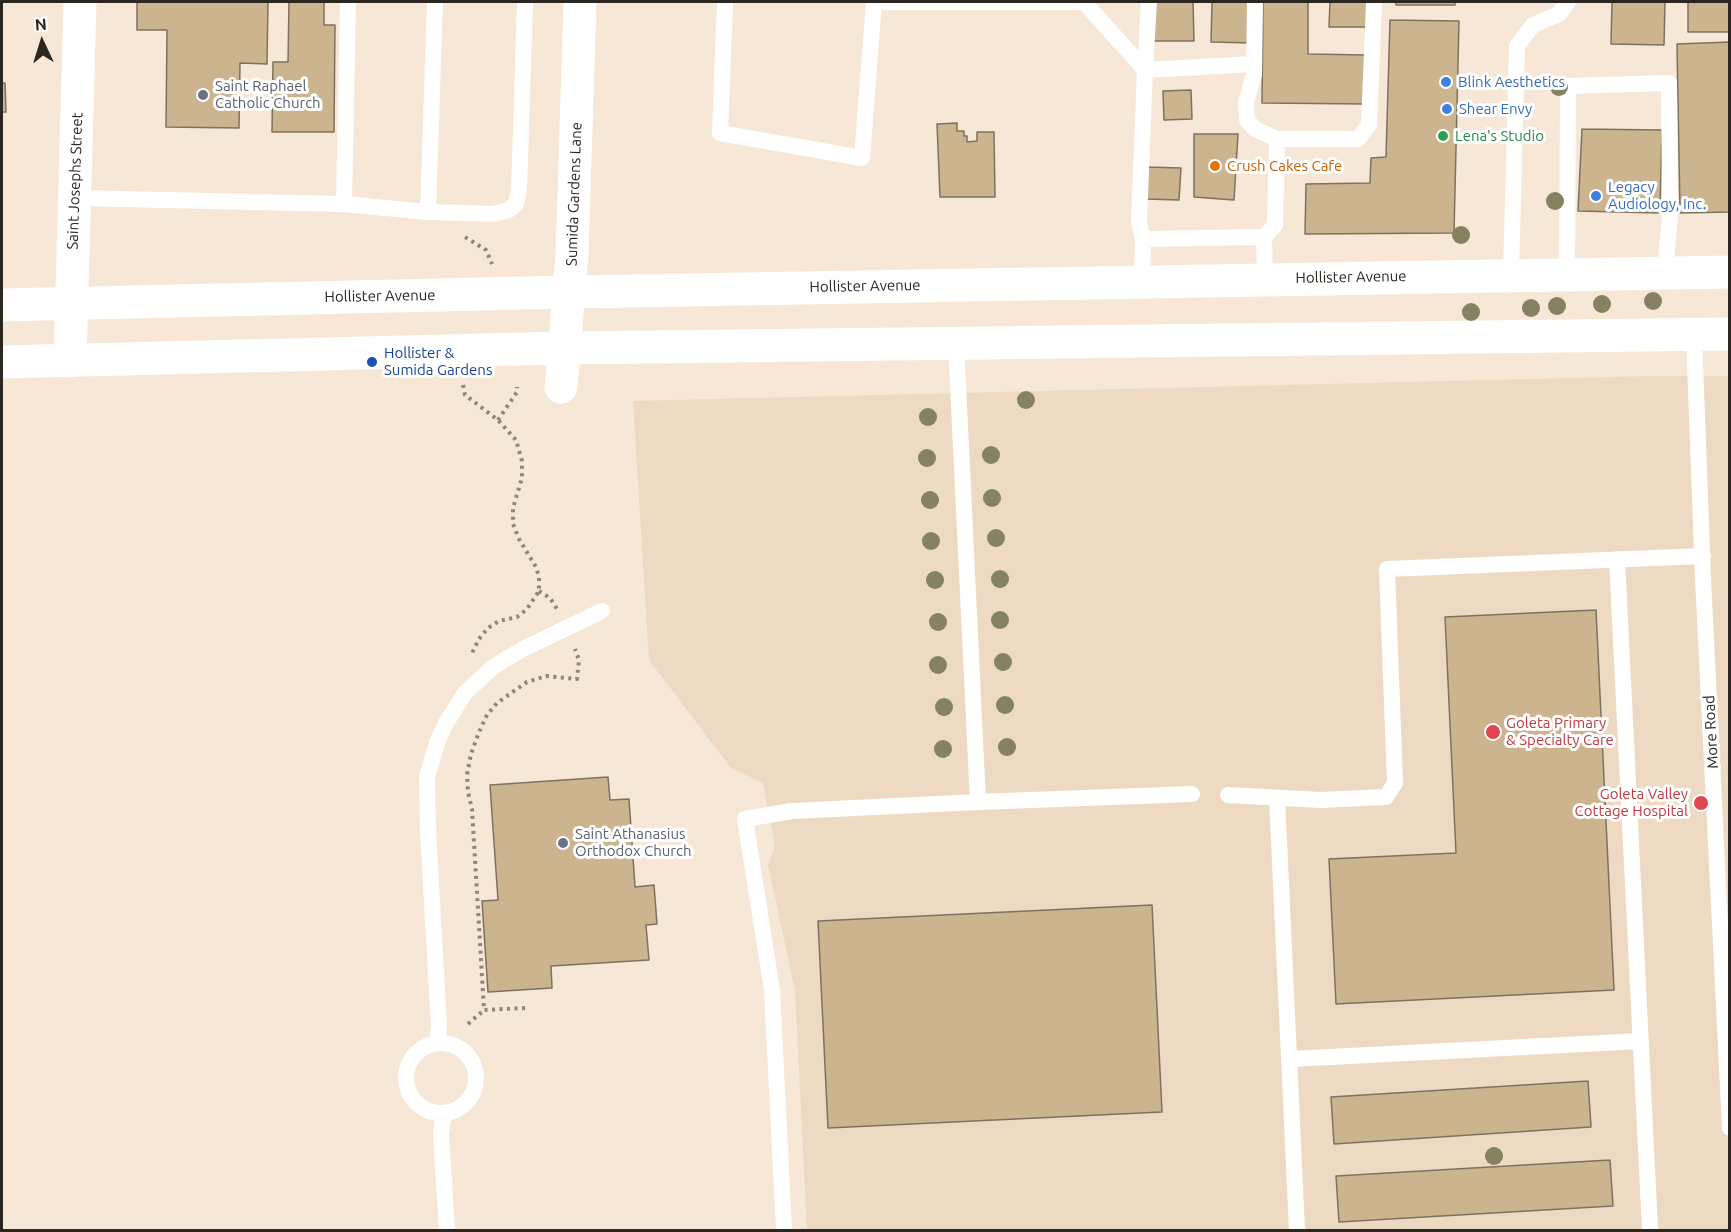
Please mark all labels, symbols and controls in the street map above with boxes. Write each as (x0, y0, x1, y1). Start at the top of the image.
north arrow (12, 12, 72, 72)
text: N (34, 15, 47, 33)
place label: Blink Aesthetics (1458, 73, 1565, 91)
marker: Blink Aesthetics (1439, 75, 1453, 89)
place label: Saint Raphael Catholic Church (215, 77, 321, 112)
marker: Saint Raphael Catholic Church (196, 88, 210, 102)
place label: Shear Envy (1459, 100, 1532, 118)
marker: Shear Envy (1440, 102, 1454, 116)
street label: Saint Josephs Street (64, 112, 86, 250)
street label: Sumida Gardens Lane (562, 122, 586, 266)
place label: Lena's Studio (1455, 127, 1544, 145)
marker: Lena's Studio (1436, 129, 1450, 143)
place label: Crush Cakes Cafe (1227, 157, 1342, 175)
marker: Crush Cakes Cafe (1208, 159, 1222, 173)
place label: Legacy Audiology, Inc. (1608, 178, 1706, 213)
marker: Legacy Audiology, Inc. (1589, 189, 1603, 203)
street label: Hollister Avenue (1295, 267, 1407, 287)
street label: Hollister Avenue (809, 276, 921, 296)
street label: Hollister Avenue (324, 286, 436, 306)
place label: Hollister & Sumida Gardens (384, 344, 492, 379)
marker: Hollister & Sumida Gardens (365, 355, 379, 369)
street label: More Road (1700, 695, 1722, 769)
place label: Goleta Primary & Specialty Care (1506, 714, 1614, 749)
marker: Goleta Primary & Specialty Care (1484, 723, 1502, 741)
place label: Goleta Valley Cottage Hospital (1575, 785, 1688, 820)
marker: Goleta Valley Cottage Hospital (1692, 794, 1710, 812)
place label: Saint Athanasius Orthodox Church (575, 825, 692, 860)
marker: Saint Athanasius Orthodox Church (556, 836, 570, 850)

